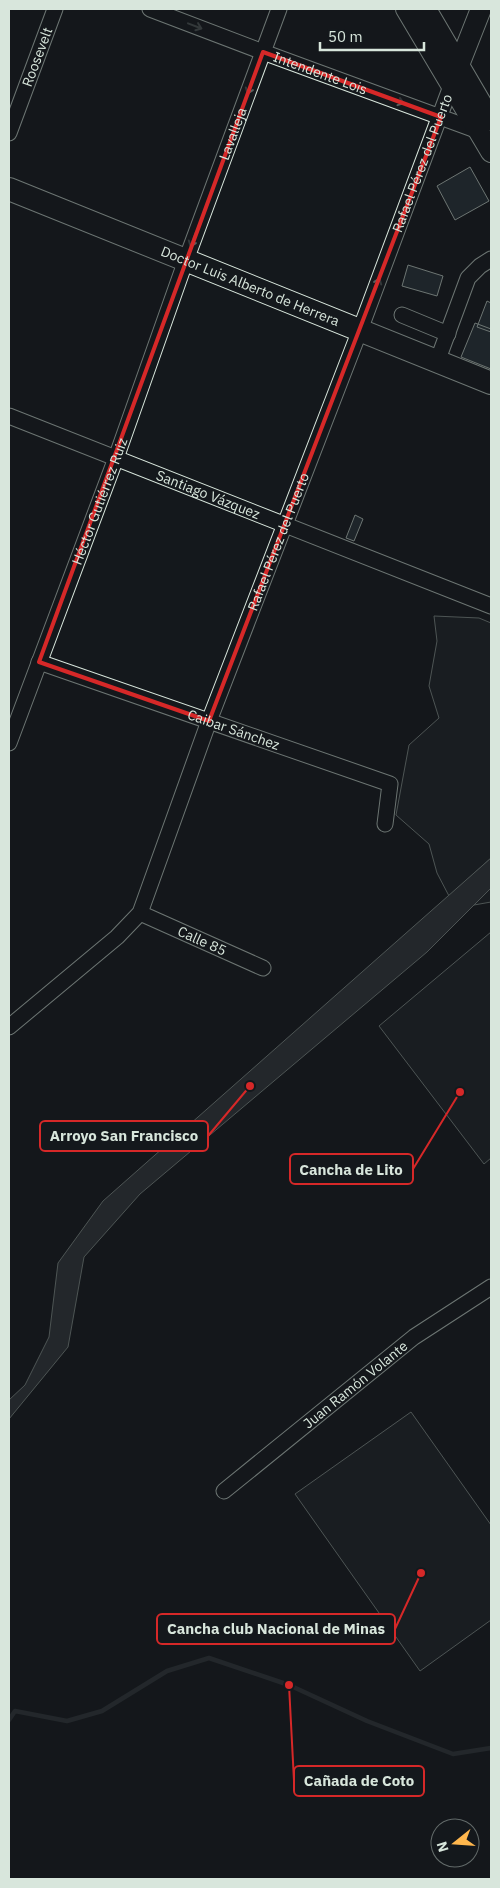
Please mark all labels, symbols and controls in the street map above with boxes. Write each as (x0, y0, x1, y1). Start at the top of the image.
scale bar (320, 20, 424, 52)
one-way arrow (187, 22, 203, 31)
street label: Roosevelt (18, 25, 56, 89)
text: 50 m (328, 27, 363, 46)
street label: Intendente Lois (271, 48, 370, 99)
one-way arrow (245, 79, 254, 95)
street label: Rafael Pérez del Puerto (388, 91, 456, 235)
one-way arrow (389, 97, 404, 106)
street label: Lavalleja (215, 104, 251, 163)
one-way arrow (188, 231, 197, 247)
street label: Doctor Luis Alberto de Herrera (158, 242, 343, 330)
one-way arrow (373, 277, 382, 293)
street label: Héctor Gutiérrez Ruiz (68, 435, 132, 567)
street label: Santiago Vázquez (154, 466, 263, 523)
street label: Rafael Pérez del Puerto (243, 470, 313, 613)
street label: Caibar Sánchez (185, 705, 283, 754)
street label: Calle 85 (175, 922, 229, 959)
callout: Arroyo San Francisco (40, 1121, 208, 1151)
text: Arroyo San Francisco (50, 1126, 198, 1145)
callout: Cancha de Lito (290, 1154, 413, 1184)
text: Cancha de Lito (299, 1160, 403, 1179)
street label: Juan Ramón Volante (299, 1337, 411, 1432)
callout: Cancha club Nacional de Minas (157, 1614, 395, 1644)
text: Cancha club Nacional de Minas (167, 1619, 385, 1638)
callout: Cañada de Coto (294, 1766, 424, 1796)
text: Cañada de Coto (304, 1771, 414, 1790)
north arrow (430, 1818, 480, 1868)
text: N (432, 1839, 453, 1854)

